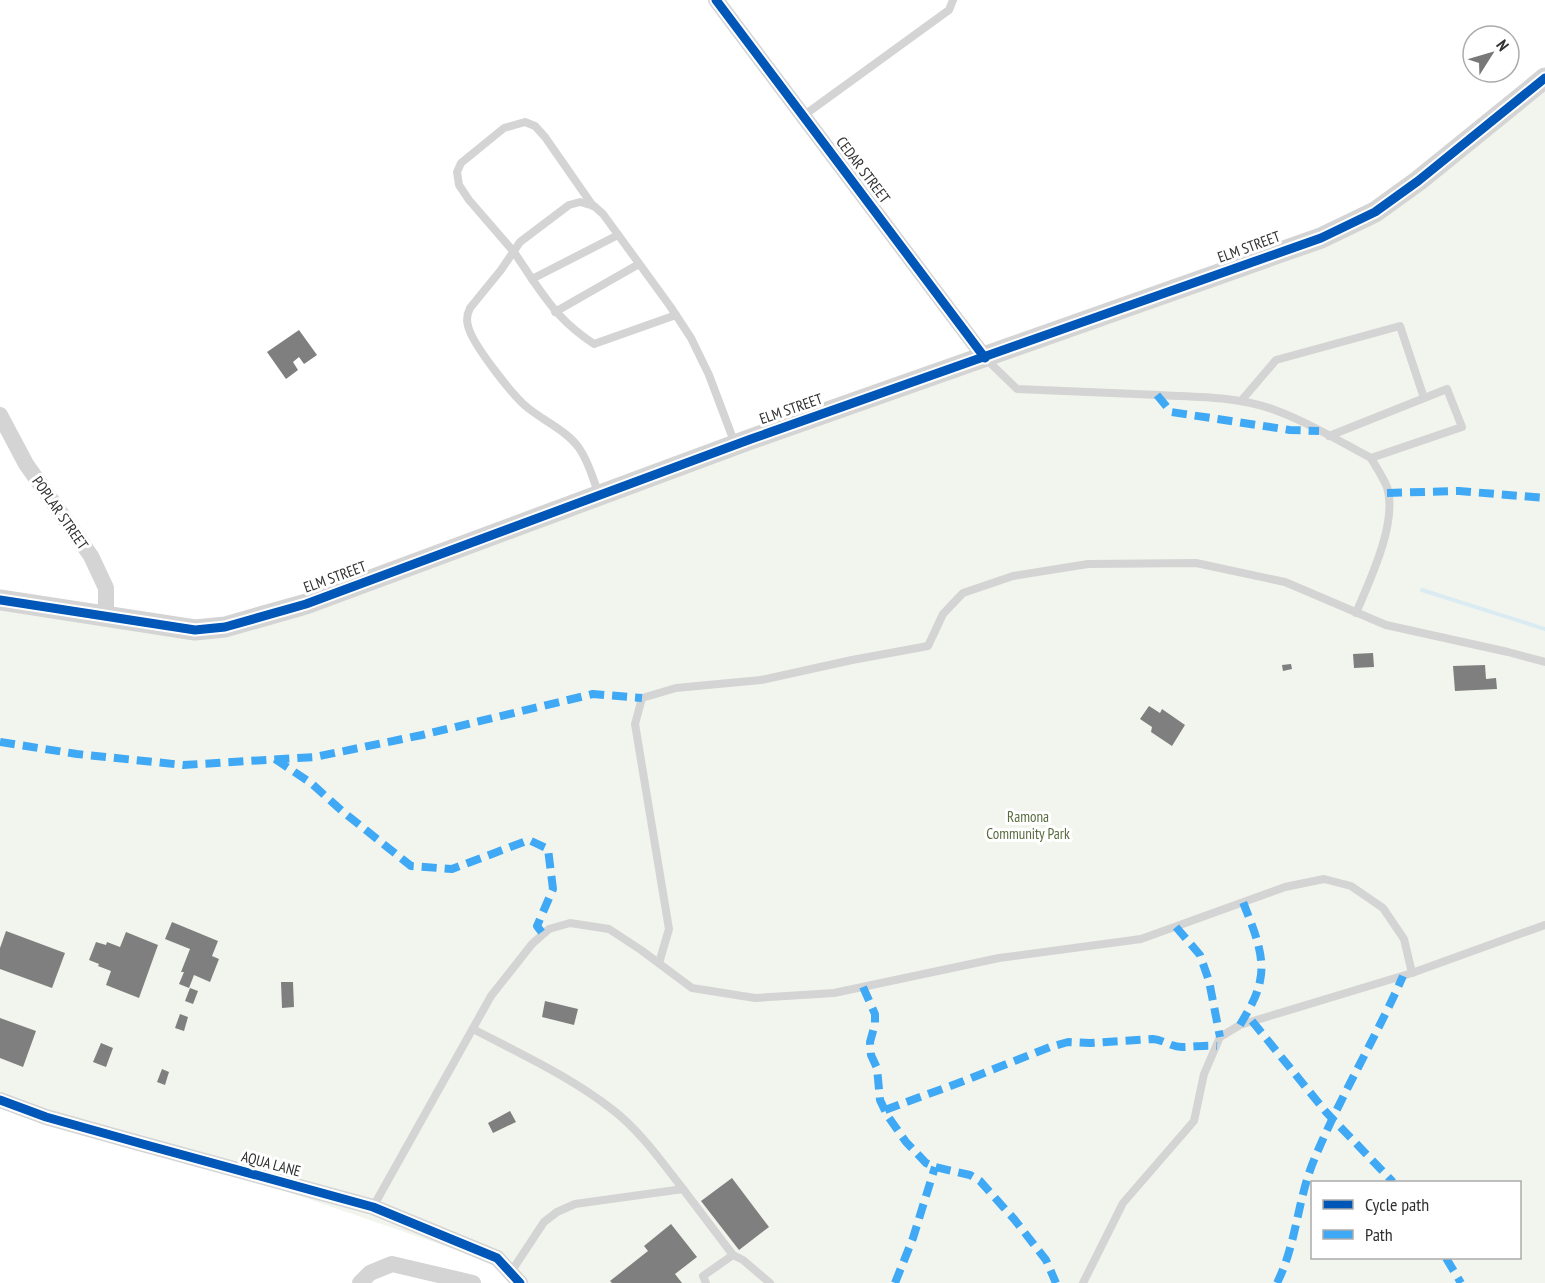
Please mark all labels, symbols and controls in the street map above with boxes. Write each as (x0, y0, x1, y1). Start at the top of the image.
north arrow (1461, 24, 1521, 84)
text: N (1492, 36, 1514, 54)
street label: CEDAR STREET (832, 133, 895, 207)
street label: ELM STREET (1215, 226, 1283, 267)
street label: ELM STREET (757, 389, 825, 428)
street label: POPLAR STREET (28, 472, 93, 553)
street label: ELM STREET (301, 556, 369, 597)
park label: Ramona Community Park (986, 807, 1070, 843)
street label: AQUA LANE (239, 1147, 303, 1181)
legend (1311, 1181, 1521, 1259)
text: Cycle path (1365, 1193, 1429, 1216)
text: Path (1365, 1223, 1393, 1246)

